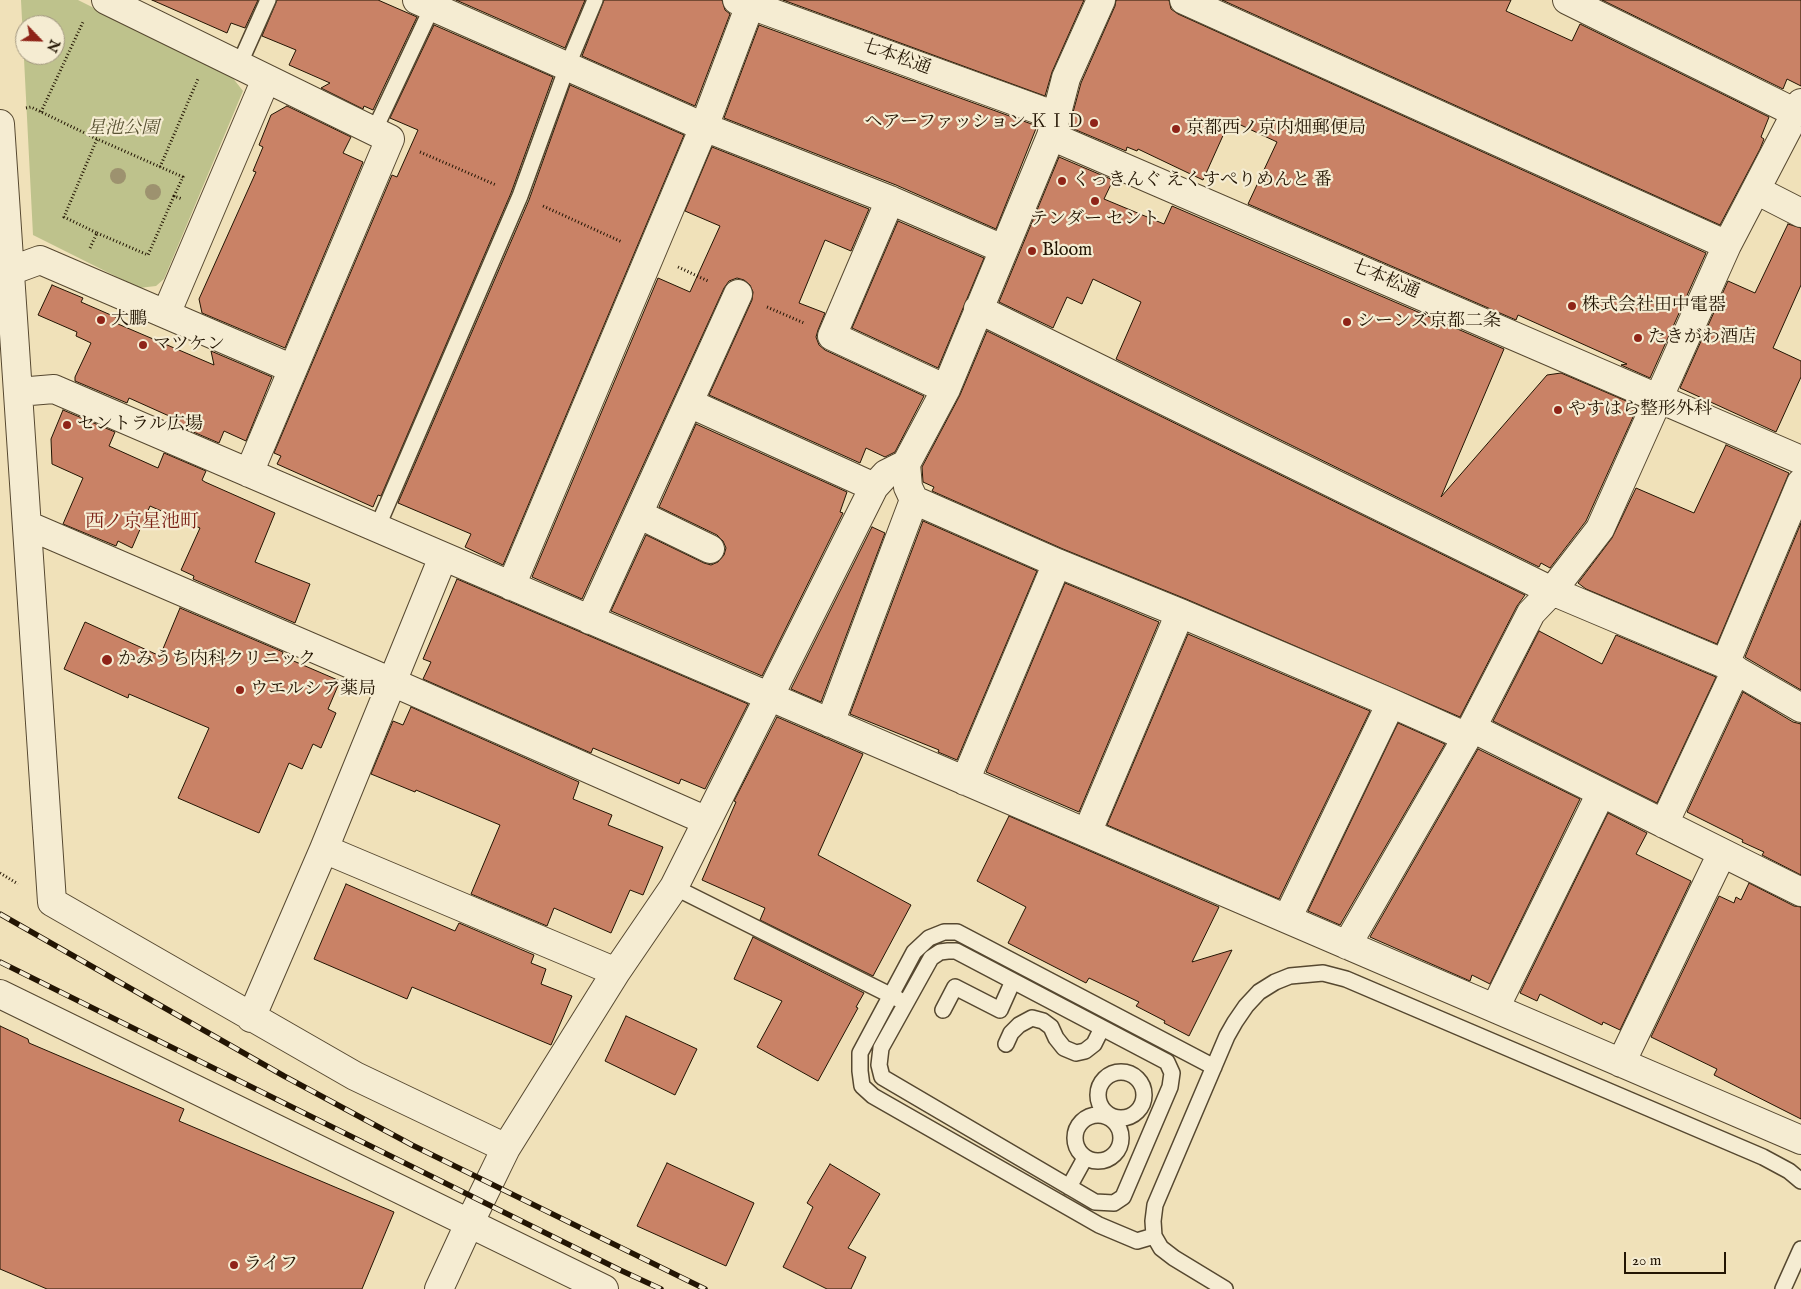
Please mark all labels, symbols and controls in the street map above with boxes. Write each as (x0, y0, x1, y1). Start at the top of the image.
north arrow (15, 15, 65, 65)
text: N (42, 36, 63, 55)
street label: 七本松通 (858, 36, 934, 80)
place label: ヘアーファッション ＫＩＤ (865, 112, 1084, 134)
marker: ヘアーファッション ＫＩＤ (1088, 117, 1100, 129)
park label: 星池公園 (87, 118, 159, 140)
place label: 京都西ノ京内畑郵便局 (1186, 118, 1366, 140)
marker: 京都西ノ京内畑郵便局 (1170, 123, 1182, 135)
place label: くっきんぐ えくすぺりめんと 番 (1072, 170, 1332, 192)
marker: くっきんぐ えくすぺりめんと 番 (1056, 175, 1068, 187)
marker: テンダー セント (1089, 195, 1101, 207)
place label: テンダー セント (1030, 209, 1160, 231)
place label: Bloom (1042, 240, 1092, 262)
marker: Bloom (1026, 245, 1038, 257)
street label: 七本松通 (1348, 256, 1422, 304)
place label: 株式会社田中電器 (1582, 295, 1726, 317)
marker: 株式会社田中電器 (1566, 300, 1578, 312)
place label: 大鵬 (111, 309, 147, 331)
place label: シーンズ京都二条 (1357, 311, 1501, 333)
marker: 大鵬 (95, 314, 107, 326)
marker: シーンズ京都二条 (1341, 316, 1353, 328)
place label: たきがわ酒店 (1648, 327, 1756, 349)
marker: たきがわ酒店 (1632, 332, 1644, 344)
place label: マツケン (153, 334, 225, 356)
marker: マツケン (137, 339, 149, 351)
place label: やすはら整形外科 (1568, 399, 1712, 421)
marker: やすはら整形外科 (1552, 404, 1564, 416)
place label: セントラル広場 (77, 414, 203, 436)
marker: セントラル広場 (61, 419, 73, 431)
district label: 西ノ京星池町 (85, 512, 199, 534)
place label: かみうち内科クリニック (118, 649, 316, 671)
marker: かみうち内科クリニック (100, 653, 114, 667)
place label: ウエルシア薬局 (250, 679, 376, 701)
marker: ウエルシア薬局 (234, 684, 246, 696)
scale bar (1626, 1242, 1728, 1274)
text: 20 m (1632, 1251, 1661, 1270)
place label: ライフ (244, 1254, 298, 1276)
marker: ライフ (228, 1259, 240, 1271)

